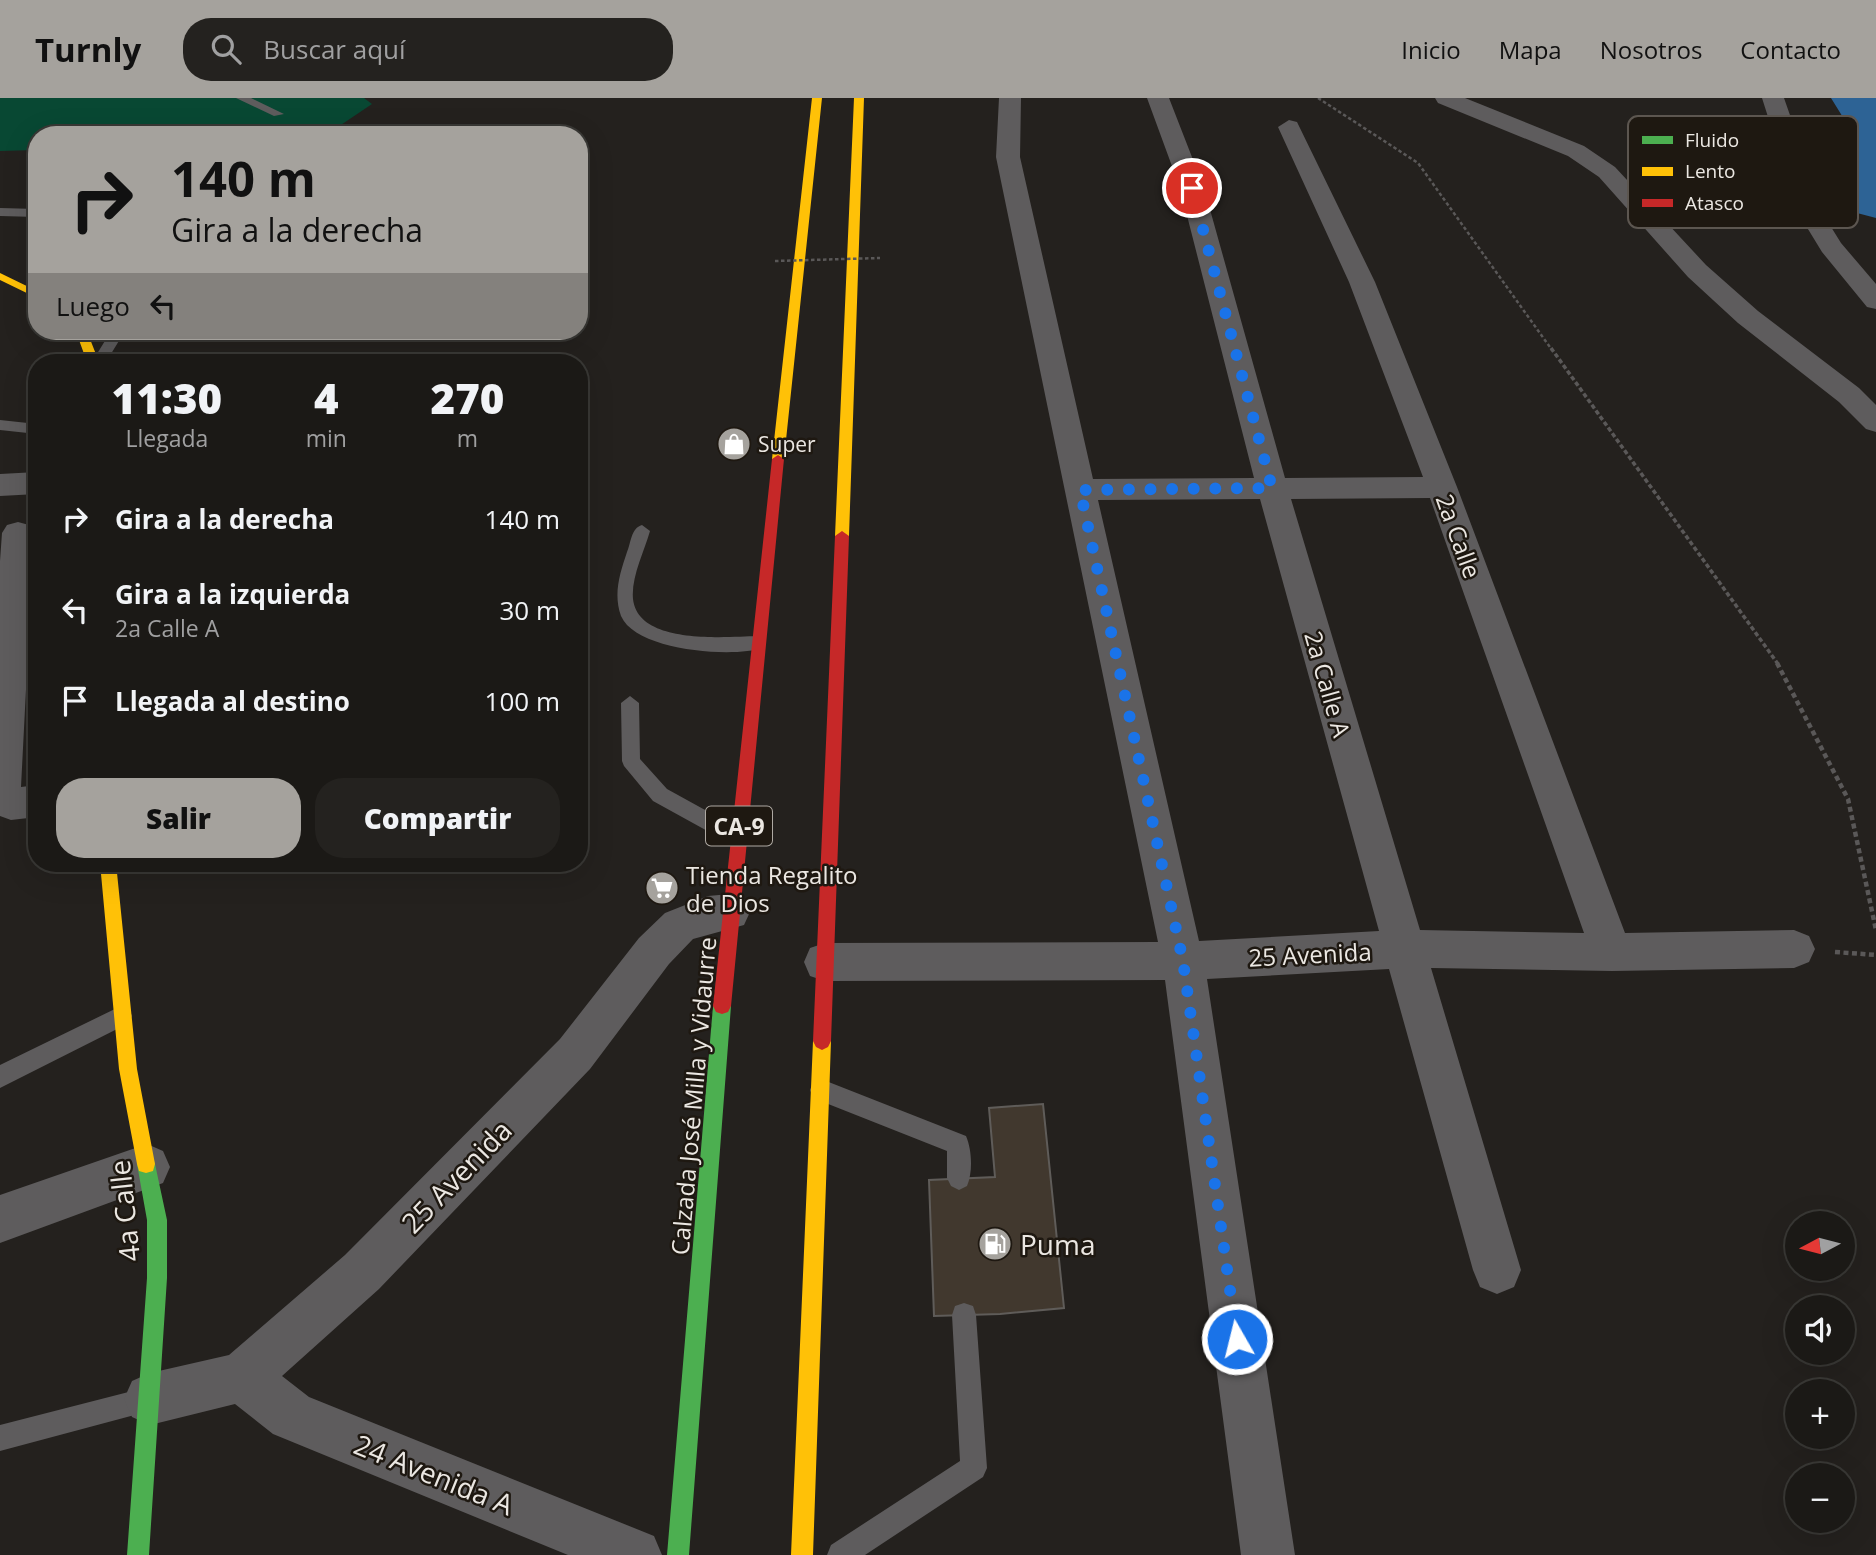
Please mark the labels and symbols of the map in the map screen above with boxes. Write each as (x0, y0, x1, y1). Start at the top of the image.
legend (1628, 116, 1858, 228)
text: Fluido (1685, 127, 1739, 153)
pin (1162, 158, 1222, 218)
text: Lento (1685, 158, 1735, 184)
text: Atasco (1685, 190, 1744, 216)
shop icon: Super (715, 425, 753, 463)
place label: Super (758, 430, 816, 458)
street label: 2a Calle (1429, 489, 1489, 583)
street label: 2a Calle A (1297, 627, 1359, 742)
road number: CA-9 (706, 806, 772, 846)
place label: Tienda Regalito de Dios (686, 858, 858, 919)
supermarket icon: Tienda Regalito de Dios (643, 869, 681, 907)
street label: 25 Avenida (1248, 934, 1372, 974)
street label: Calzada José Milla y Vidaurre (663, 936, 723, 1256)
street label: 25 Avenida (392, 1111, 520, 1241)
street label: 4a Calle (100, 1158, 148, 1264)
north arrow (1785, 1211, 1855, 1281)
fuel station icon: Puma (976, 1225, 1014, 1263)
place label: Puma (1020, 1225, 1096, 1263)
position arrow (1200, 1302, 1274, 1376)
street label: 24 Avenida A (349, 1425, 520, 1523)

